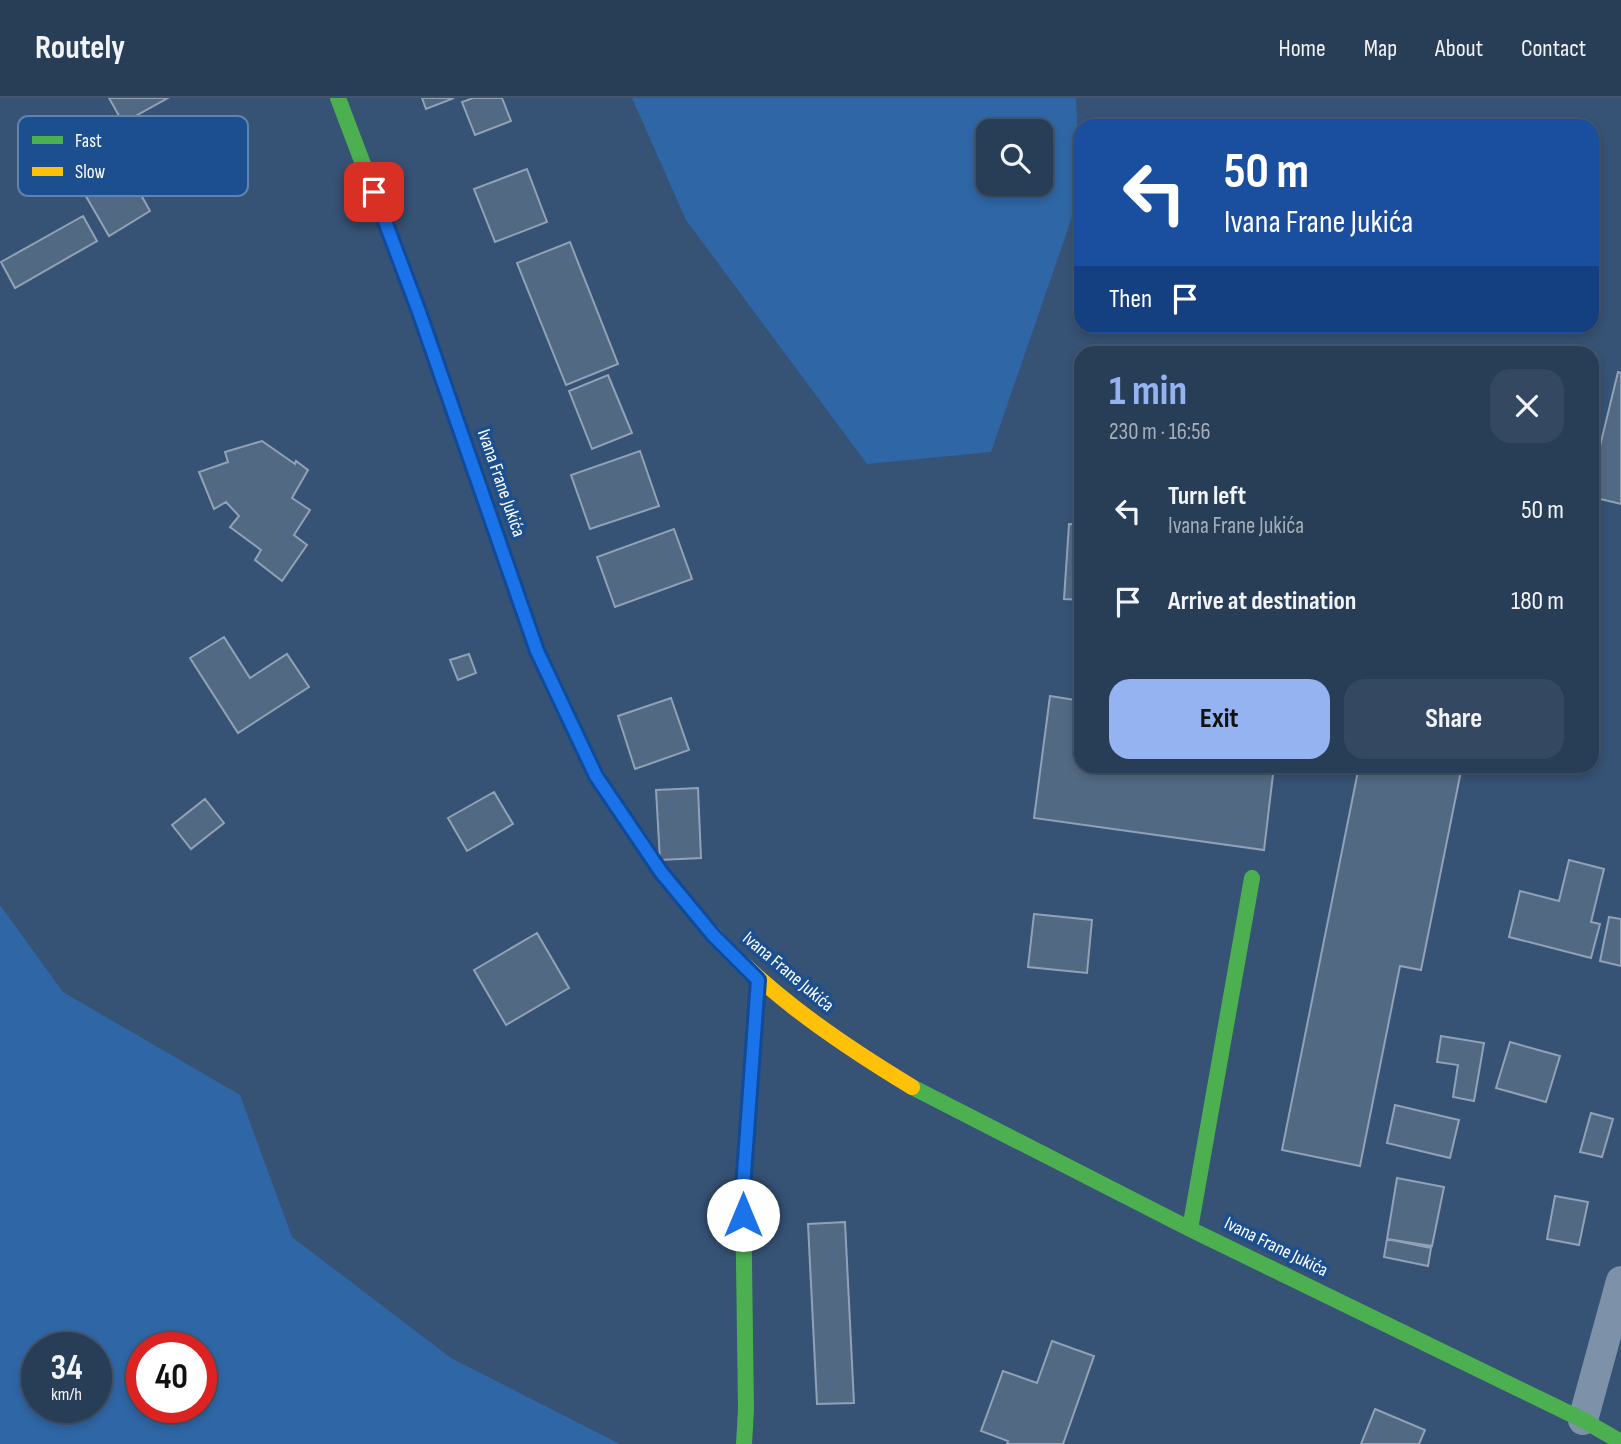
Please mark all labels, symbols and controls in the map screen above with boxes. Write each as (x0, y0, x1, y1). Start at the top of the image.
text: Routely (35, 28, 125, 68)
text: Home (1278, 34, 1326, 63)
text: Map (1364, 34, 1397, 63)
text: About (1435, 34, 1483, 63)
text: Contact (1521, 34, 1586, 63)
legend (18, 116, 248, 196)
map controls (976, 119, 1053, 196)
button: search (976, 119, 1053, 196)
text: Fast (75, 130, 102, 153)
text: 50 m (1224, 143, 1309, 202)
icon: left (1109, 147, 1200, 238)
text: Slow (75, 161, 105, 184)
pin (344, 162, 404, 222)
icon: arrive (355, 173, 393, 211)
text: Ivana Frane Jukića (1224, 203, 1413, 242)
icon: arrive (1166, 280, 1204, 318)
text: Then (1109, 284, 1152, 315)
text: 1 min (1109, 366, 1187, 417)
button: close (1490, 369, 1564, 443)
text: 230 m · 16:56 (1109, 418, 1211, 446)
street label: Ivana Frane Jukića (472, 426, 530, 540)
text: Turn left (1168, 481, 1246, 512)
icon: left (1109, 492, 1147, 530)
text: 50 m (1521, 495, 1564, 526)
text: Ivana Frane Jukića (1168, 512, 1304, 540)
icon: arrive (1109, 583, 1147, 621)
text: Arrive at destination (1168, 586, 1356, 617)
text: 180 m (1511, 586, 1564, 617)
button: Exit (1109, 679, 1330, 759)
button: Share (1344, 679, 1564, 759)
street label: Ivana Frane Jukića (738, 927, 838, 1017)
position arrow (706, 1178, 780, 1252)
street label: Ivana Frane Jukića (1220, 1212, 1332, 1282)
speed limit sign: 40 (126, 1332, 217, 1423)
text: 34 (51, 1347, 83, 1390)
text: km/h (51, 1384, 82, 1405)

